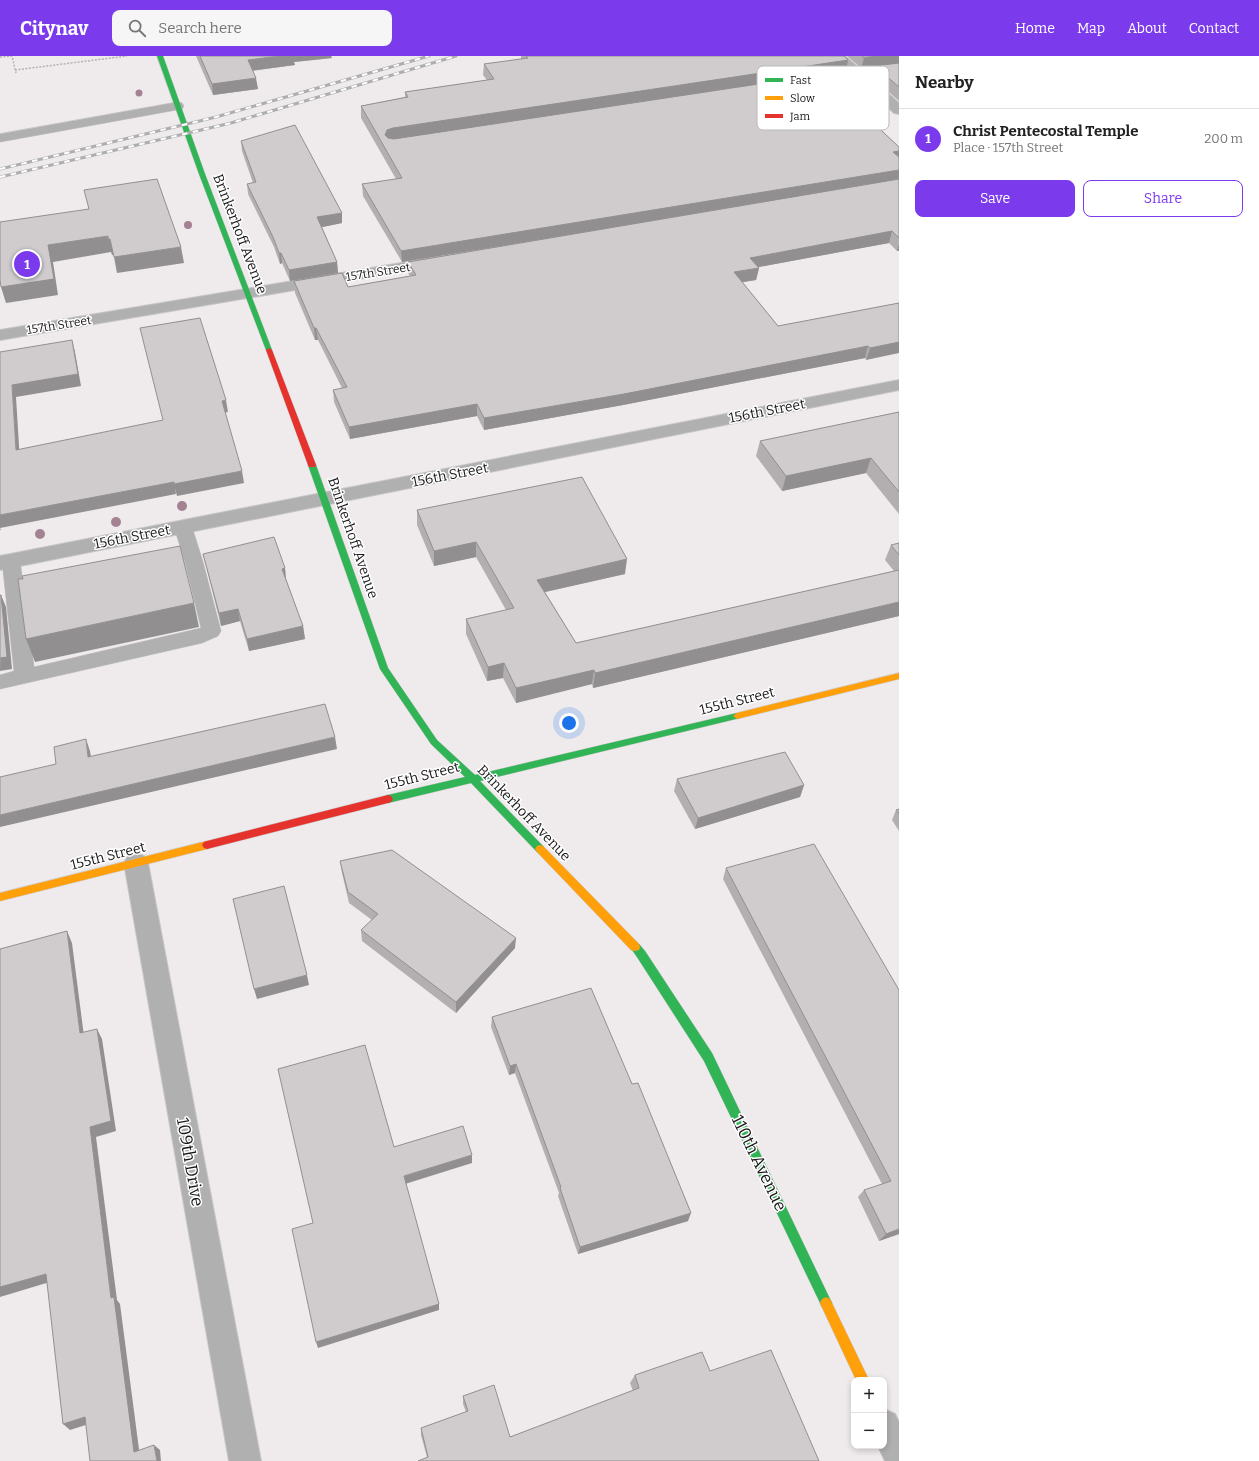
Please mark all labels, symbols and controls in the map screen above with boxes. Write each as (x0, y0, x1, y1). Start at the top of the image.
search box (112, 10, 392, 46)
text: Citynav (20, 17, 88, 40)
icon: search (126, 17, 148, 39)
text: Search here (158, 19, 242, 37)
text: Home (1015, 20, 1055, 37)
text: Map (1077, 20, 1105, 37)
text: About (1127, 20, 1167, 37)
text: Contact (1189, 20, 1239, 37)
legend (757, 66, 889, 130)
text: Nearby (915, 72, 974, 93)
text: Fast (790, 74, 811, 87)
text: Slow (790, 92, 815, 105)
text: Jam (789, 110, 810, 123)
text: Christ Pentecostal Temple (953, 122, 1138, 140)
text: 1 (925, 131, 931, 146)
text: 200 m (1204, 131, 1243, 146)
text: Place · 157th Street (953, 140, 1063, 155)
street label: Brinkerhoff Avenue (209, 172, 271, 296)
button: Save (915, 180, 1075, 217)
button: Share (1083, 180, 1243, 217)
pin: 1 (14, 249, 40, 279)
street label: 157th Street (345, 260, 412, 284)
street label: 157th Street (26, 313, 93, 337)
street label: 156th Street (727, 395, 807, 427)
street label: 156th Street (410, 459, 490, 491)
street label: Brinkerhoff Avenue (324, 475, 382, 601)
street label: 156th Street (92, 521, 172, 553)
street label: 155th Street (698, 683, 776, 719)
your location (559, 713, 579, 733)
street label: 155th Street (383, 758, 461, 794)
street label: Brinkerhoff Avenue (474, 761, 574, 865)
street label: 155th Street (69, 838, 147, 874)
street label: 110th Avenue (727, 1111, 791, 1215)
street label: 109th Drive (172, 1116, 208, 1208)
map controls (851, 1377, 887, 1449)
button: + (851, 1377, 887, 1413)
button: − (851, 1413, 887, 1449)

